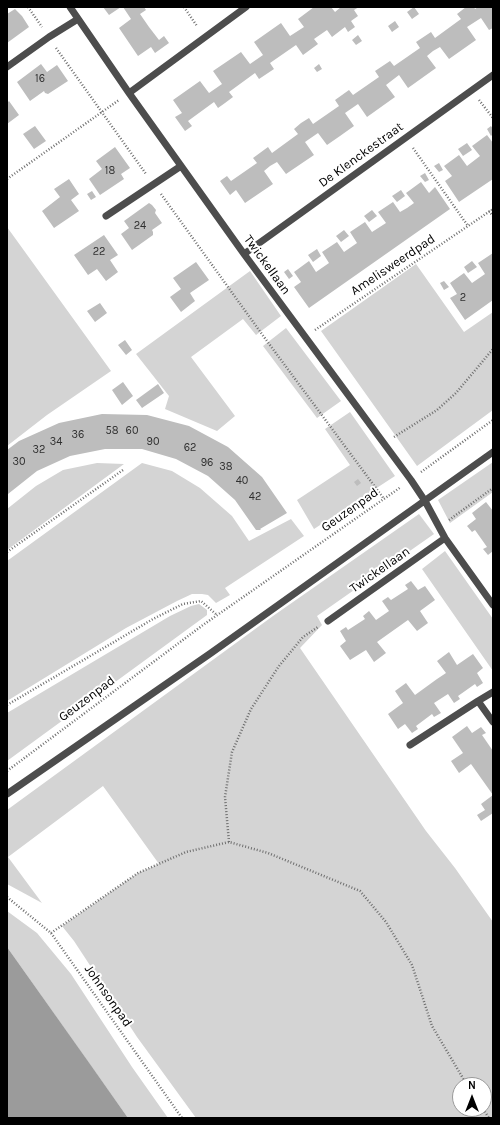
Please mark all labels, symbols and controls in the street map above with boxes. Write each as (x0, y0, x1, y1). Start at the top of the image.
house number: 16 (35, 72, 45, 86)
street label: De Klenckestraat (316, 119, 406, 191)
house number: 18 (105, 164, 115, 178)
house number: 24 (134, 219, 146, 233)
street label: Amelisweerdpad (348, 231, 438, 299)
street label: Twickellaan (240, 232, 294, 298)
house number: 22 (93, 245, 105, 259)
house number: 2 (460, 291, 466, 305)
house number: 58 (106, 424, 118, 438)
house number: 60 (126, 424, 138, 438)
house number: 36 (72, 428, 84, 442)
house number: 34 (50, 435, 62, 449)
house number: 90 (147, 435, 159, 449)
house number: 62 (184, 441, 196, 455)
house number: 32 (33, 443, 45, 457)
house number: 30 (12, 455, 26, 469)
house number: 96 (201, 456, 213, 470)
house number: 38 (219, 460, 233, 474)
house number: 40 (236, 474, 248, 488)
street label: Geuzenpad (318, 485, 382, 535)
house number: 42 (249, 490, 261, 504)
street label: Twickellaan (347, 544, 413, 596)
street label: Geuzenpad (56, 673, 118, 725)
street label: Johnsonpad (81, 962, 135, 1030)
north arrow (452, 1077, 492, 1117)
text: N (468, 1079, 476, 1092)

